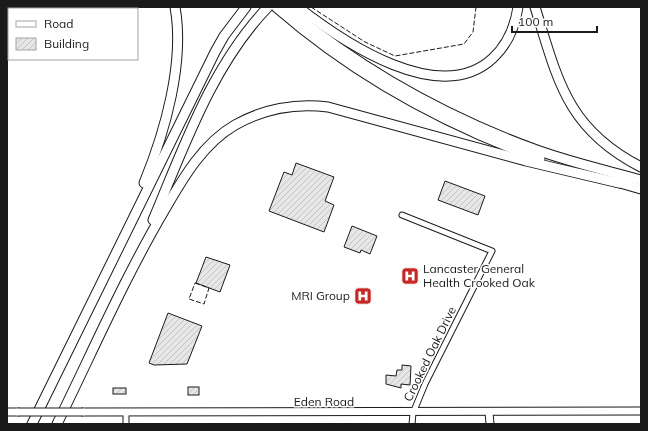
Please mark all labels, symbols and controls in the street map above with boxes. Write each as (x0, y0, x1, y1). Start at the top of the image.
legend (8, 8, 138, 60)
scale bar (512, 8, 597, 34)
text: 100 m (518, 14, 553, 29)
text: Road (44, 16, 73, 31)
text: Building (44, 36, 89, 51)
place label: Lancaster General Health Crooked Oak (423, 261, 536, 290)
hospital icon: Lancaster General Health Crooked Oak (400, 266, 420, 286)
hospital icon: MRI Group (353, 286, 373, 306)
place label: MRI Group (291, 288, 350, 303)
street label: Crooked Oak Drive (400, 304, 459, 404)
street label: Eden Road (294, 394, 354, 409)

